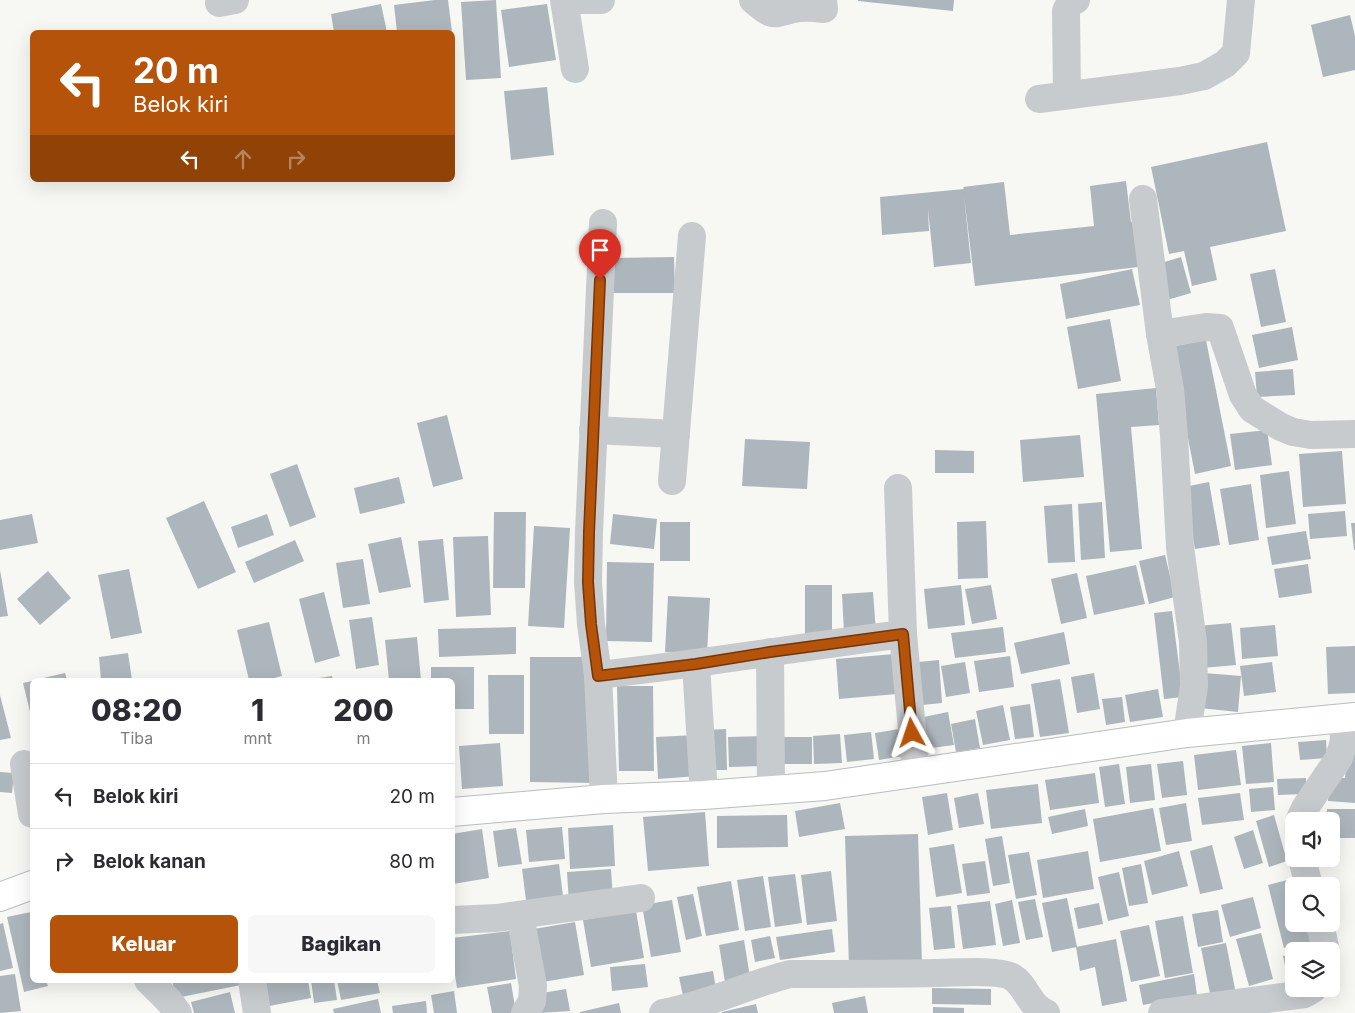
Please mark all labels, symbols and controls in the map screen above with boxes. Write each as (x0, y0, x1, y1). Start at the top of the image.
text: 20 m (133, 49, 219, 91)
icon: left (50, 50, 115, 115)
text: Belok kiri (133, 91, 228, 117)
icon: left (176, 145, 204, 173)
icon: ahead (229, 145, 257, 173)
icon: right (282, 145, 310, 173)
pin (579, 229, 621, 280)
icon: arrive (586, 236, 614, 264)
text: 08:20 (91, 692, 182, 728)
text: 1 (251, 692, 264, 728)
text: 200 (333, 692, 394, 728)
position arrow (885, 706, 937, 758)
text: Tiba (120, 728, 153, 748)
text: mnt (243, 728, 272, 748)
text: m (357, 728, 371, 748)
icon: left (50, 782, 78, 810)
text: Belok kiri (93, 785, 178, 808)
text: 20 m (389, 785, 435, 808)
map controls (1285, 812, 1340, 997)
button: sound (1285, 812, 1340, 867)
icon: right (50, 847, 78, 875)
text: Belok kanan (93, 850, 206, 873)
text: 80 m (389, 850, 435, 873)
button: search (1285, 877, 1340, 932)
button: Keluar (50, 915, 238, 973)
button: Bagikan (248, 915, 435, 973)
button: layers (1285, 942, 1340, 997)

